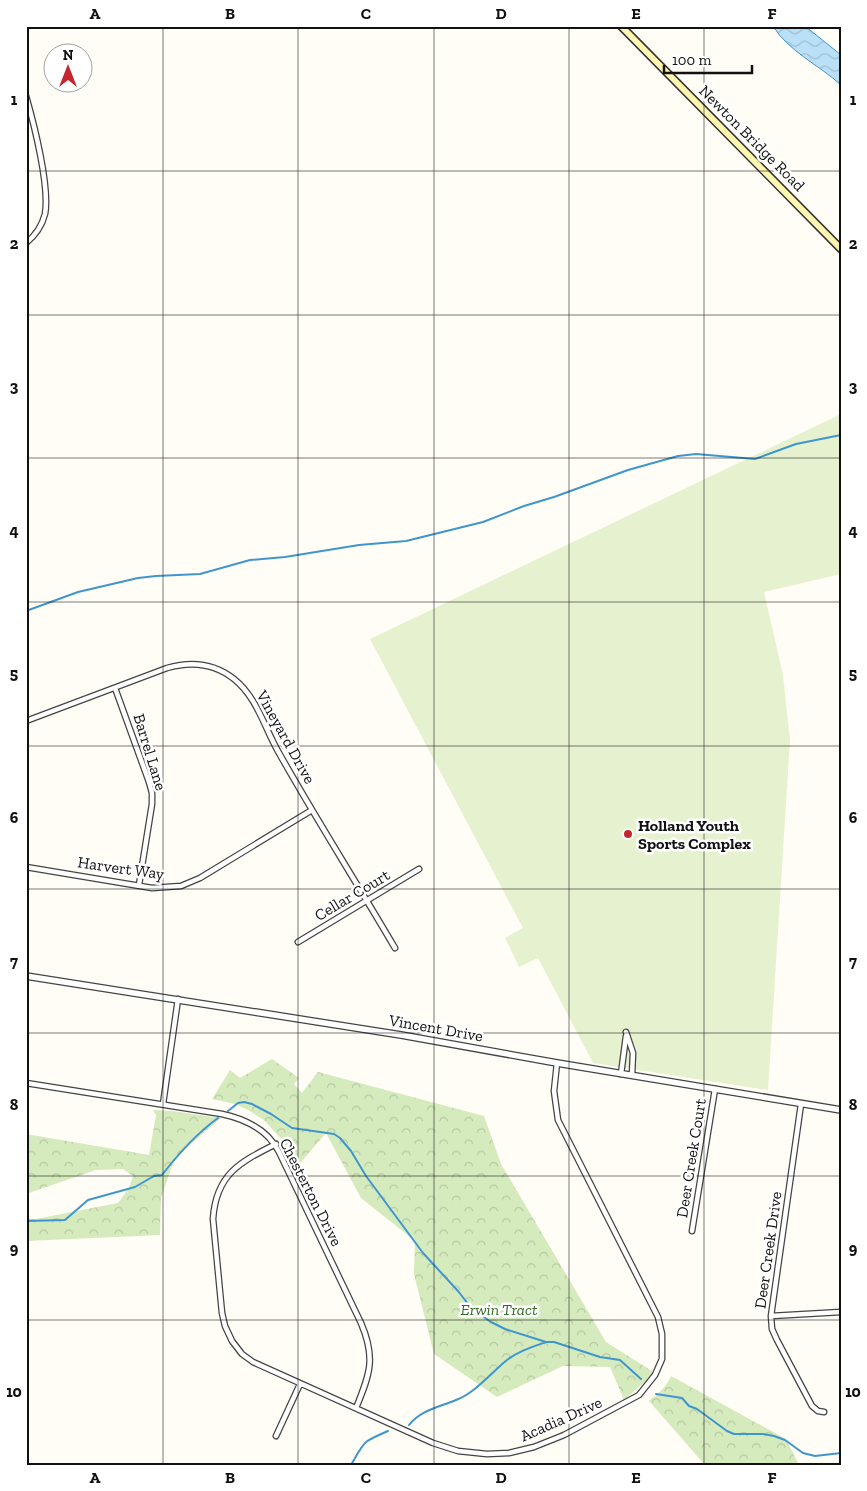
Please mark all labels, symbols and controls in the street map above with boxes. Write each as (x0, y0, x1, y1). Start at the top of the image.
text: A (90, 4, 101, 23)
text: B (225, 4, 235, 23)
text: C (361, 4, 371, 23)
text: D (495, 4, 507, 23)
text: E (631, 4, 641, 23)
text: F (767, 4, 777, 23)
north arrow (42, 42, 92, 92)
scale bar (664, 42, 752, 74)
text: N (63, 47, 74, 64)
text: 100 m (672, 51, 711, 69)
street label: Newton Bridge Road (695, 81, 809, 195)
text: 1 (11, 90, 18, 109)
text: 1 (850, 90, 857, 109)
text: 2 (10, 234, 19, 253)
text: 2 (849, 234, 858, 253)
text: 3 (10, 377, 19, 396)
text: 3 (849, 377, 858, 396)
text: 4 (9, 521, 19, 540)
text: 4 (848, 521, 858, 540)
text: 5 (10, 664, 18, 683)
text: 5 (849, 664, 857, 683)
street label: Vineyard Drive (252, 686, 319, 787)
street label: Barrel Lane (129, 711, 171, 793)
text: 6 (10, 808, 19, 827)
text: 6 (849, 808, 858, 827)
place label: Holland Youth Sports Complex (638, 816, 751, 853)
marker: Holland Youth Sports Complex (622, 828, 634, 840)
street label: Harvert Way (76, 853, 166, 884)
street label: Cellar Court (311, 865, 393, 925)
text: 7 (10, 952, 18, 971)
text: 7 (849, 952, 857, 971)
street label: Vincent Drive (387, 1010, 484, 1046)
text: 8 (10, 1095, 19, 1114)
text: 8 (849, 1095, 858, 1114)
street label: Deer Creek Court (672, 1097, 710, 1219)
street label: Chesterton Drive (276, 1135, 346, 1249)
street label: Deer Creek Drive (750, 1190, 786, 1310)
text: 9 (10, 1239, 19, 1258)
text: 9 (849, 1239, 858, 1258)
park label: Erwin Tract (461, 1300, 538, 1319)
text: 10 (6, 1382, 22, 1401)
text: 10 (845, 1382, 861, 1401)
street label: Acadia Drive (517, 1393, 605, 1445)
text: A (90, 1468, 101, 1487)
text: B (225, 1468, 235, 1487)
text: C (361, 1468, 371, 1487)
text: D (495, 1468, 507, 1487)
text: E (631, 1468, 641, 1487)
text: F (767, 1468, 777, 1487)

